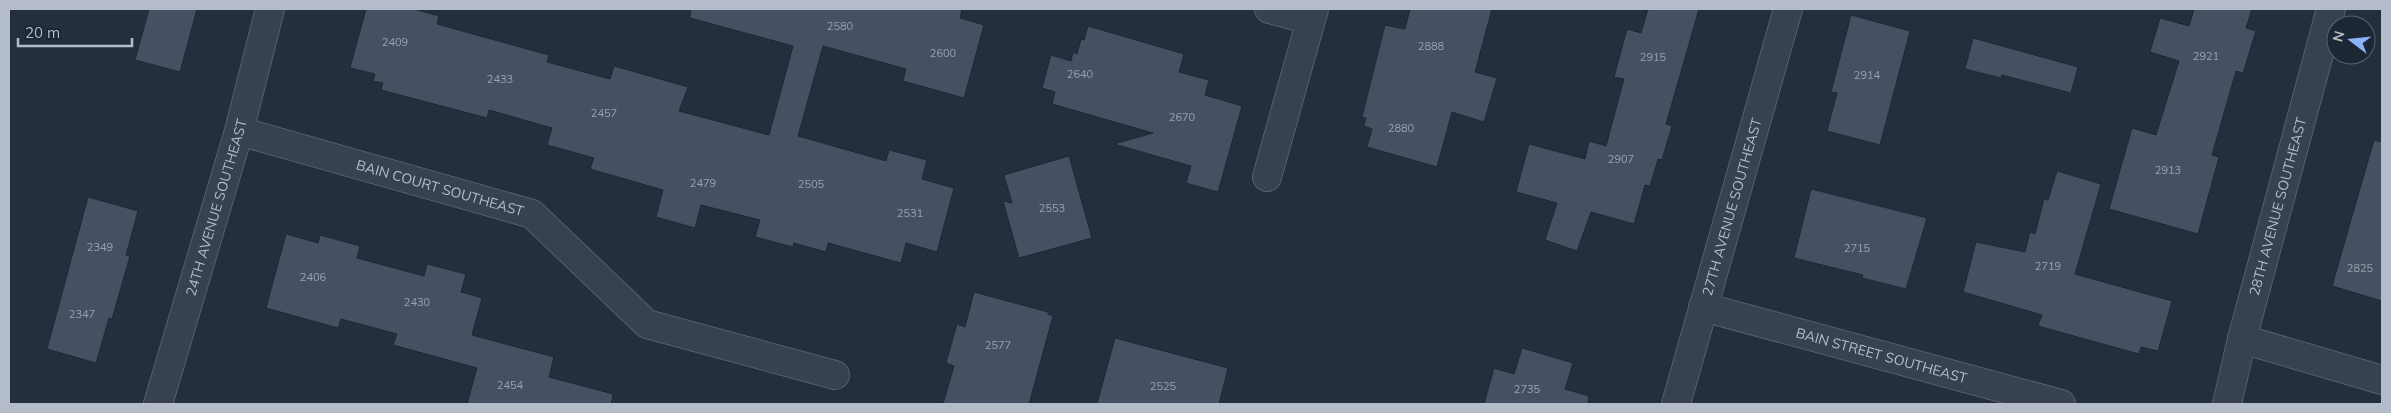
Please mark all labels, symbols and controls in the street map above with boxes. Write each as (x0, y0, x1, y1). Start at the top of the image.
scale bar (18, 15, 131, 47)
north arrow (2326, 15, 2376, 65)
house number: 2580 (827, 19, 854, 33)
text: 20 m (25, 23, 60, 42)
text: N (2328, 29, 2349, 44)
house number: 2409 (382, 35, 408, 49)
house number: 2888 (1418, 39, 1445, 53)
house number: 2600 (930, 46, 957, 60)
house number: 2921 (2193, 49, 2219, 63)
house number: 2915 (1640, 50, 1667, 64)
house number: 2640 (1067, 67, 1094, 81)
house number: 2914 (1854, 68, 1881, 82)
house number: 2433 (487, 72, 513, 86)
house number: 2457 (591, 106, 617, 120)
house number: 2670 (1169, 110, 1196, 124)
street label: 27TH AVENUE SOUTHEAST (1698, 115, 1766, 298)
street label: 28TH AVENUE SOUTHEAST (2245, 115, 2311, 298)
street label: 24TH AVENUE SOUTHEAST (182, 116, 251, 298)
house number: 2880 (1388, 121, 1415, 135)
house number: 2907 (1608, 152, 1634, 166)
street label: BAIN COURT SOUTHEAST (354, 156, 527, 220)
house number: 2913 (2155, 163, 2181, 177)
house number: 2479 (690, 176, 716, 190)
house number: 2505 (798, 177, 825, 191)
house number: 2553 (1039, 201, 1065, 215)
house number: 2531 (897, 206, 923, 220)
house number: 2349 (87, 240, 113, 254)
house number: 2715 (1844, 241, 1871, 255)
house number: 2719 (2035, 259, 2061, 273)
house number: 2825 (2347, 261, 2374, 275)
house number: 2406 (300, 270, 327, 284)
house number: 2430 (404, 295, 431, 309)
house number: 2347 (69, 307, 95, 321)
street label: BAIN STREET SOUTHEAST (1794, 324, 1970, 387)
house number: 2577 (985, 338, 1011, 352)
house number: 2454 (497, 378, 524, 392)
house number: 2525 (1150, 379, 1177, 393)
house number: 2735 (1514, 382, 1541, 396)

